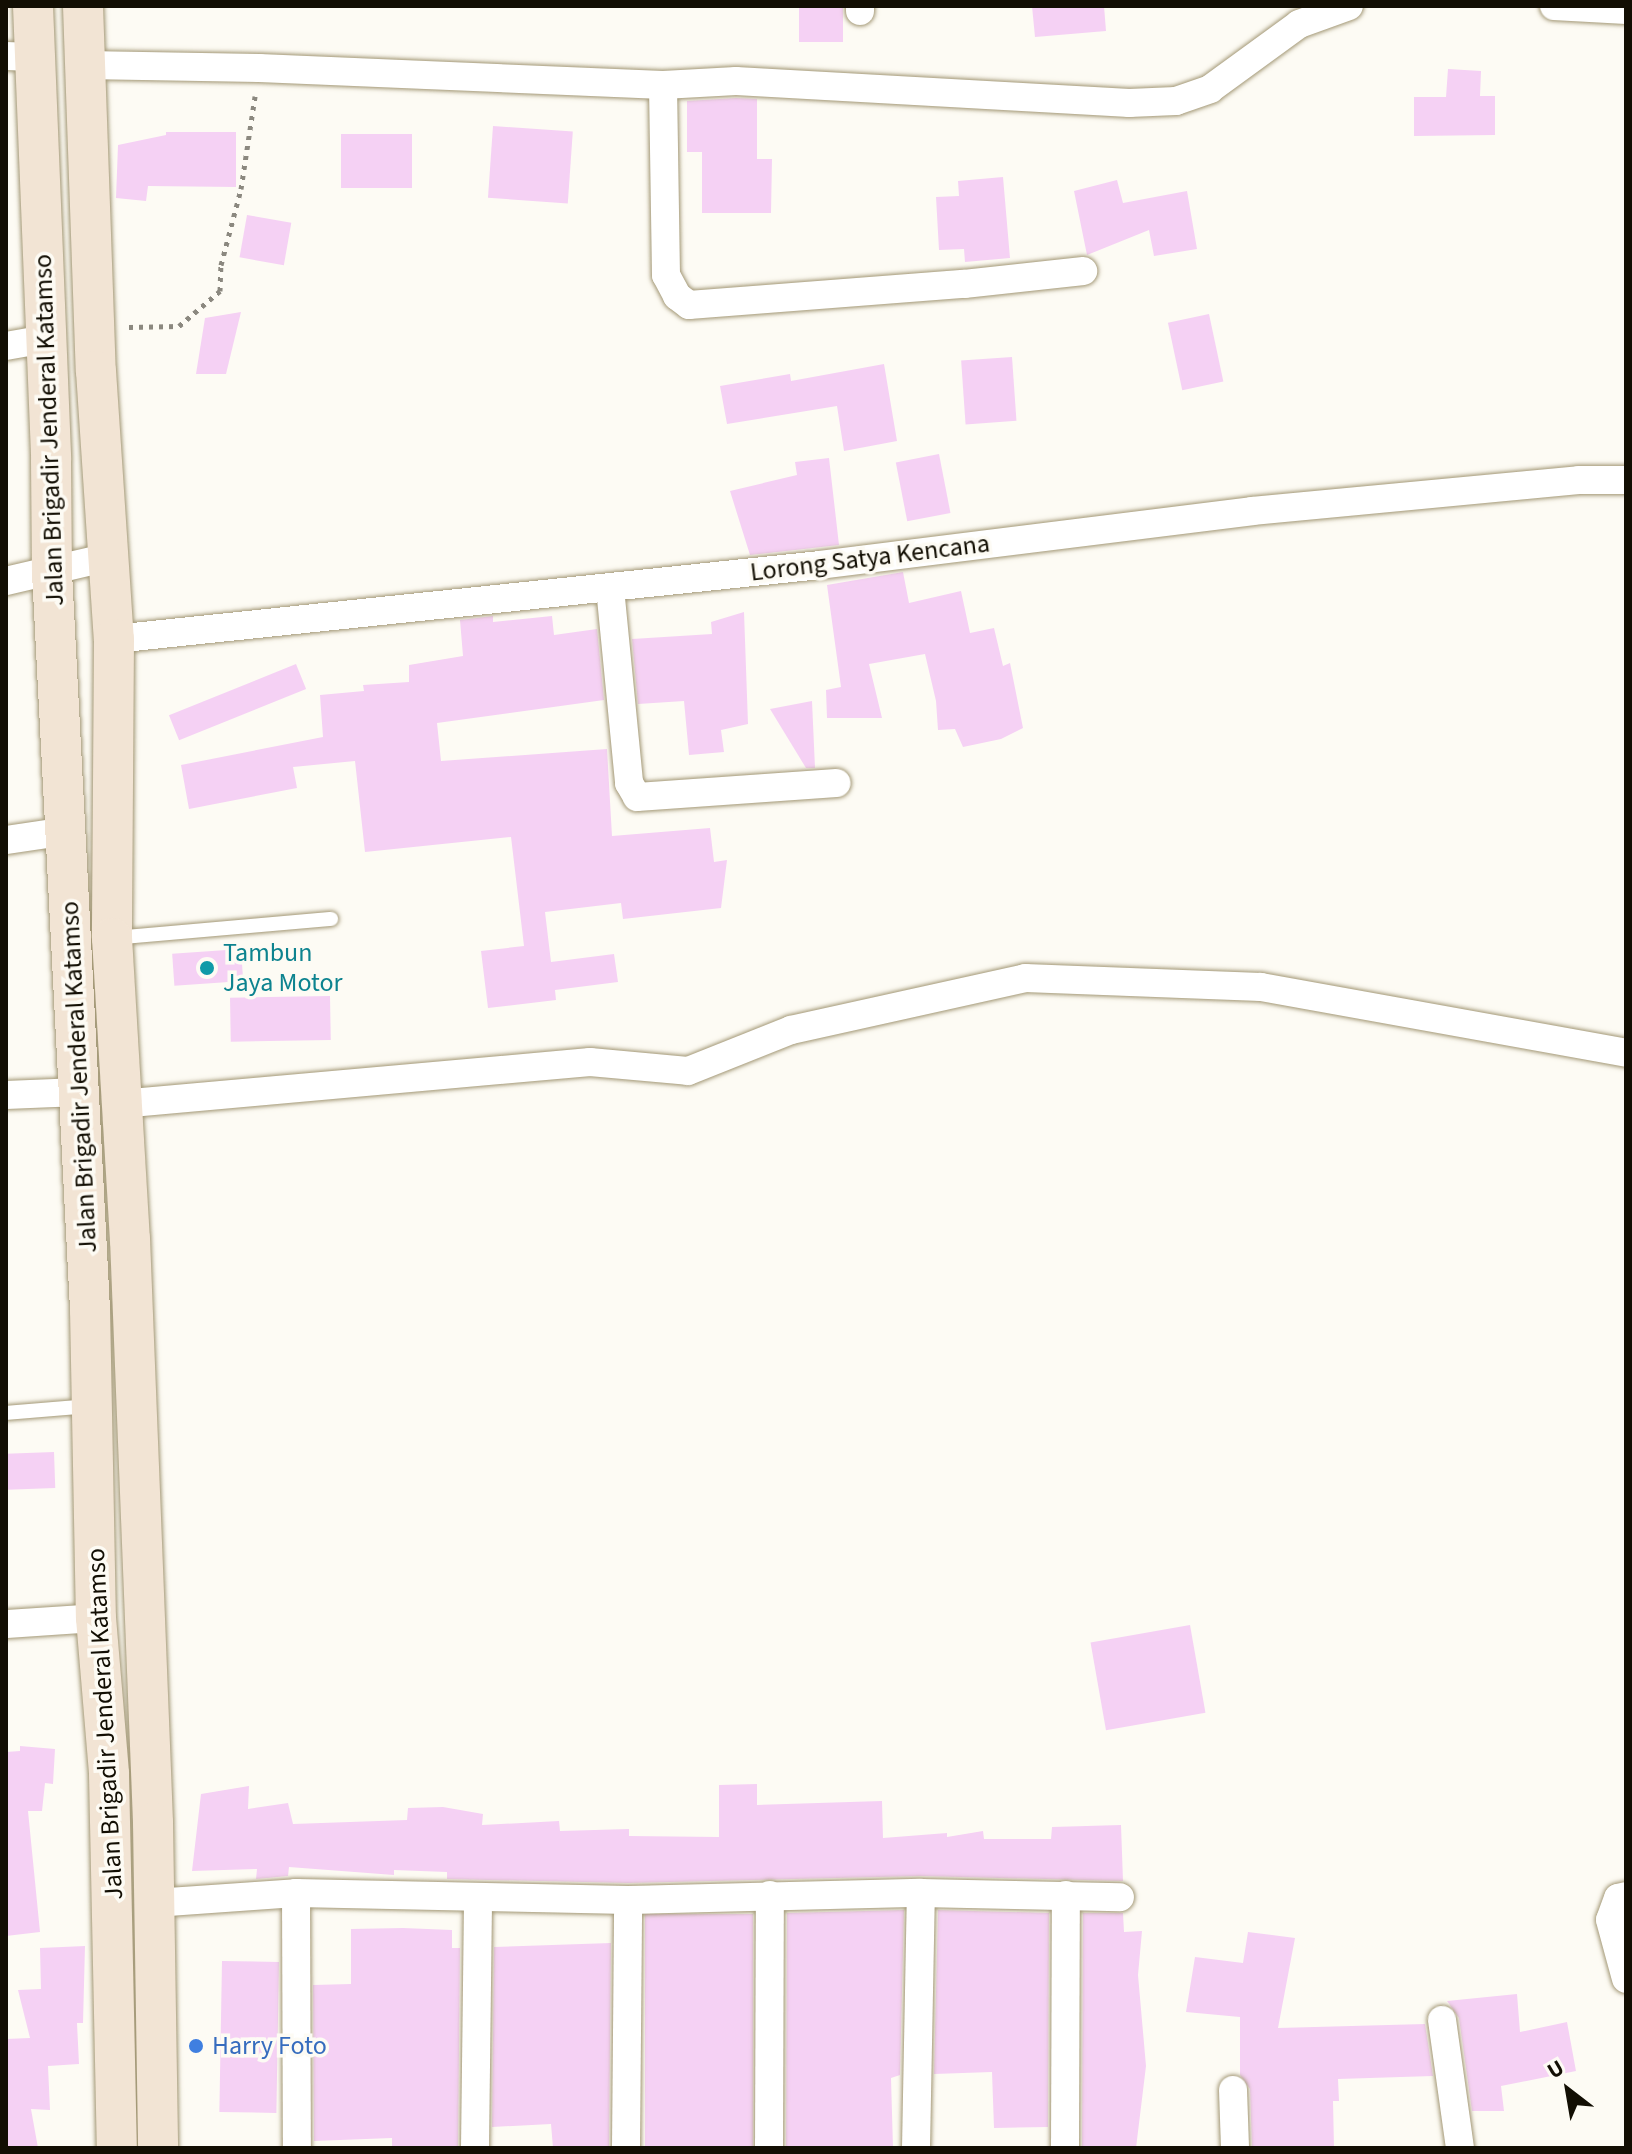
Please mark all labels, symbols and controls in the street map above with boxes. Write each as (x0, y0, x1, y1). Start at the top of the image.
street label: Jalan Brigadir Jenderal Katamso (27, 253, 71, 607)
street label: Lorong Satya Kencana (748, 528, 992, 588)
street label: Jalan Brigadir Jenderal Katamso (54, 900, 104, 1254)
place label: Tambun Jaya Motor (223, 937, 343, 998)
marker: Tambun Jaya Motor (198, 959, 216, 977)
street label: Jalan Brigadir Jenderal Katamso (80, 1547, 130, 1901)
place label: Harry Foto (212, 2030, 327, 2062)
marker: Harry Foto (187, 2037, 205, 2055)
north arrow (1528, 2050, 1608, 2130)
text: U (1541, 2052, 1570, 2087)

